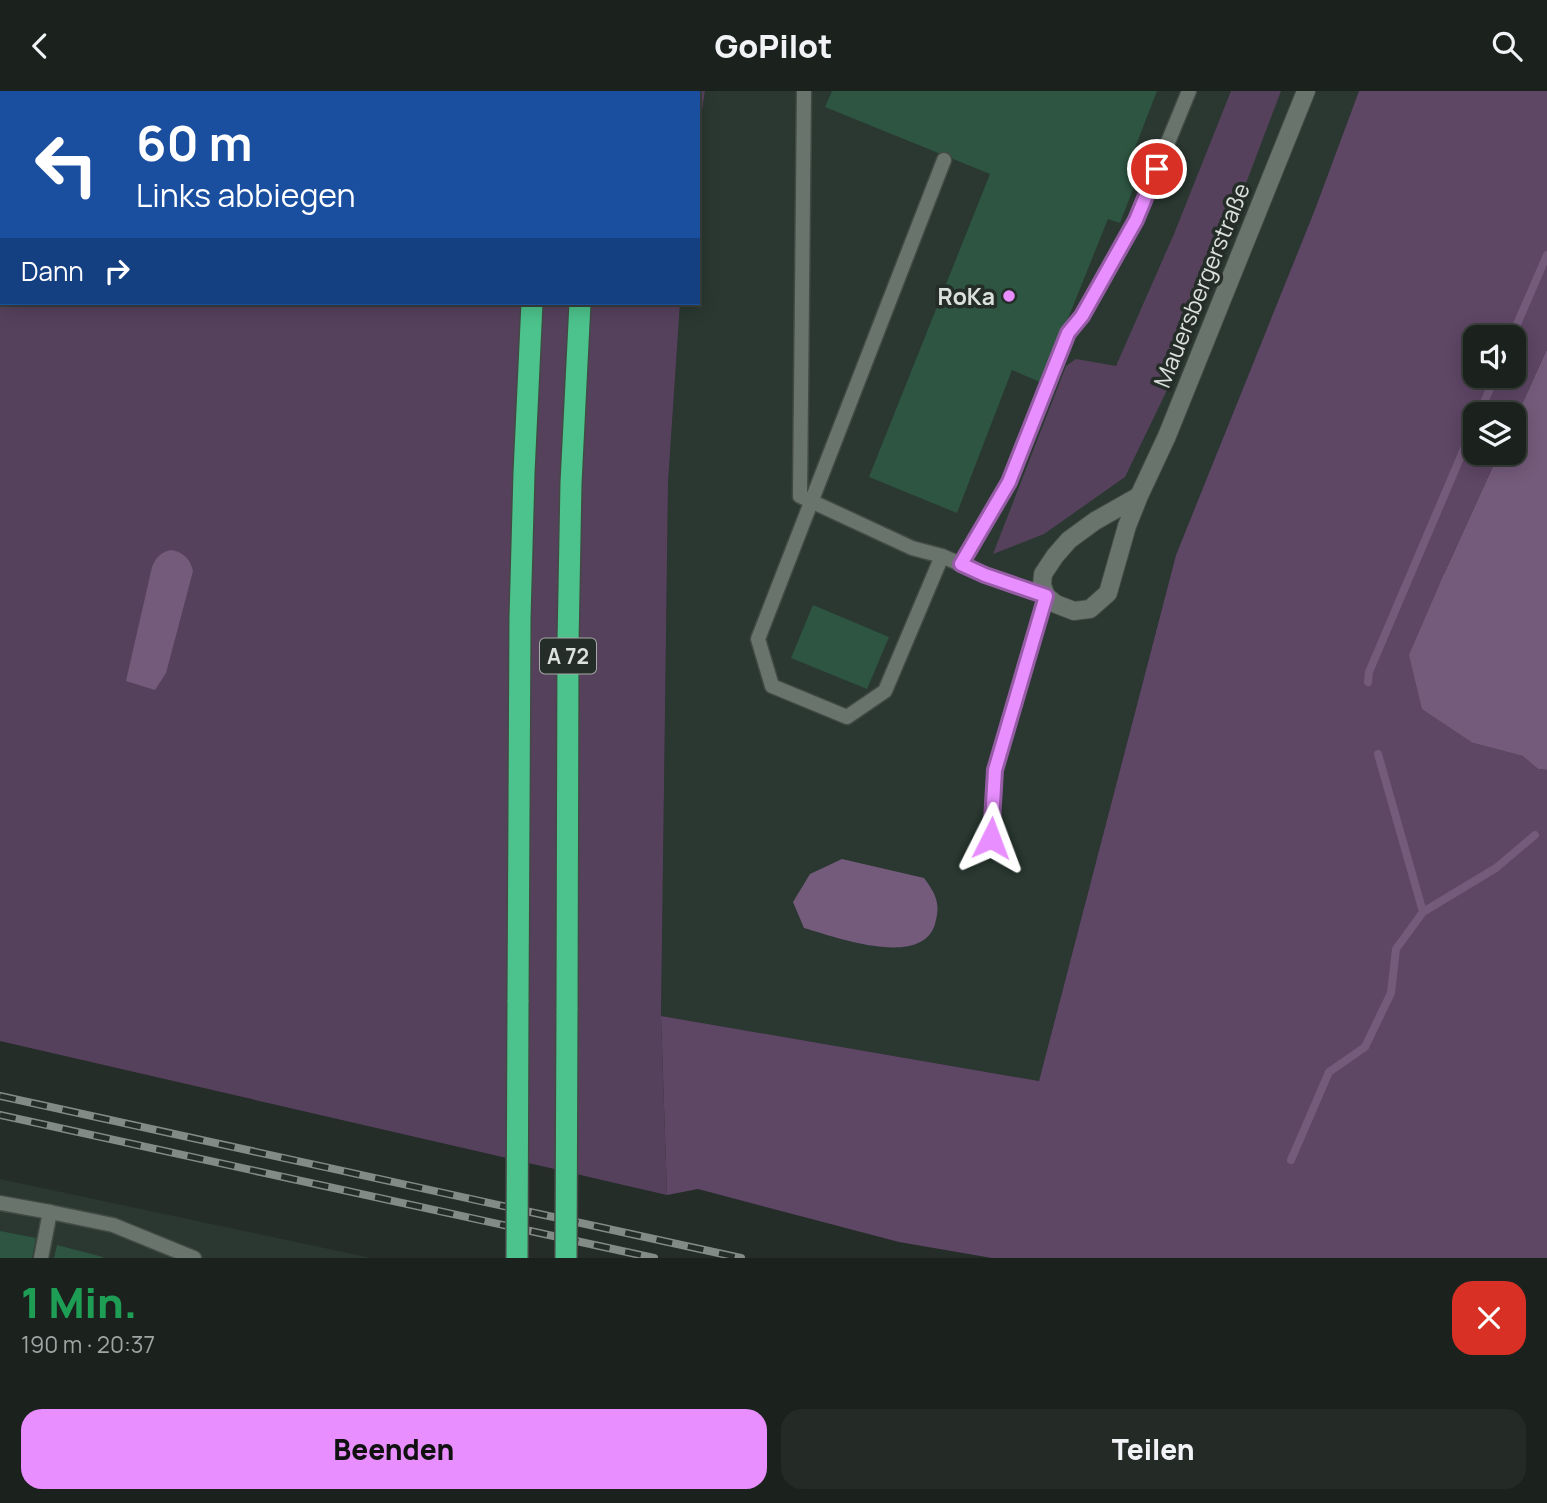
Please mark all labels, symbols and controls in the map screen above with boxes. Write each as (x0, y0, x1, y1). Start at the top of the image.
text: GoPilot (715, 24, 832, 68)
icon: back (21, 27, 59, 65)
icon: search (1488, 27, 1526, 65)
text: 60 m (136, 109, 253, 176)
icon: left (21, 119, 112, 210)
pin (1127, 139, 1187, 199)
icon: arrive (1138, 150, 1176, 188)
text: Links abbiegen (136, 173, 356, 217)
street label: Mauersbergerstraße (1145, 178, 1257, 392)
icon: right (98, 252, 136, 290)
text: Dann (21, 253, 84, 289)
place label: RoKa (937, 280, 995, 312)
marker: RoKa (1001, 288, 1017, 304)
map controls (1463, 325, 1526, 465)
button: sound (1463, 325, 1526, 388)
button: layers (1463, 402, 1526, 465)
road number: A 72 (540, 639, 596, 673)
position arrow (954, 801, 1028, 875)
text: 1 Min. (21, 1273, 137, 1331)
button: close (1452, 1281, 1526, 1355)
text: 190 m · 20:37 (21, 1328, 155, 1360)
button: Beenden (21, 1409, 767, 1489)
button: Teilen (781, 1409, 1526, 1489)

